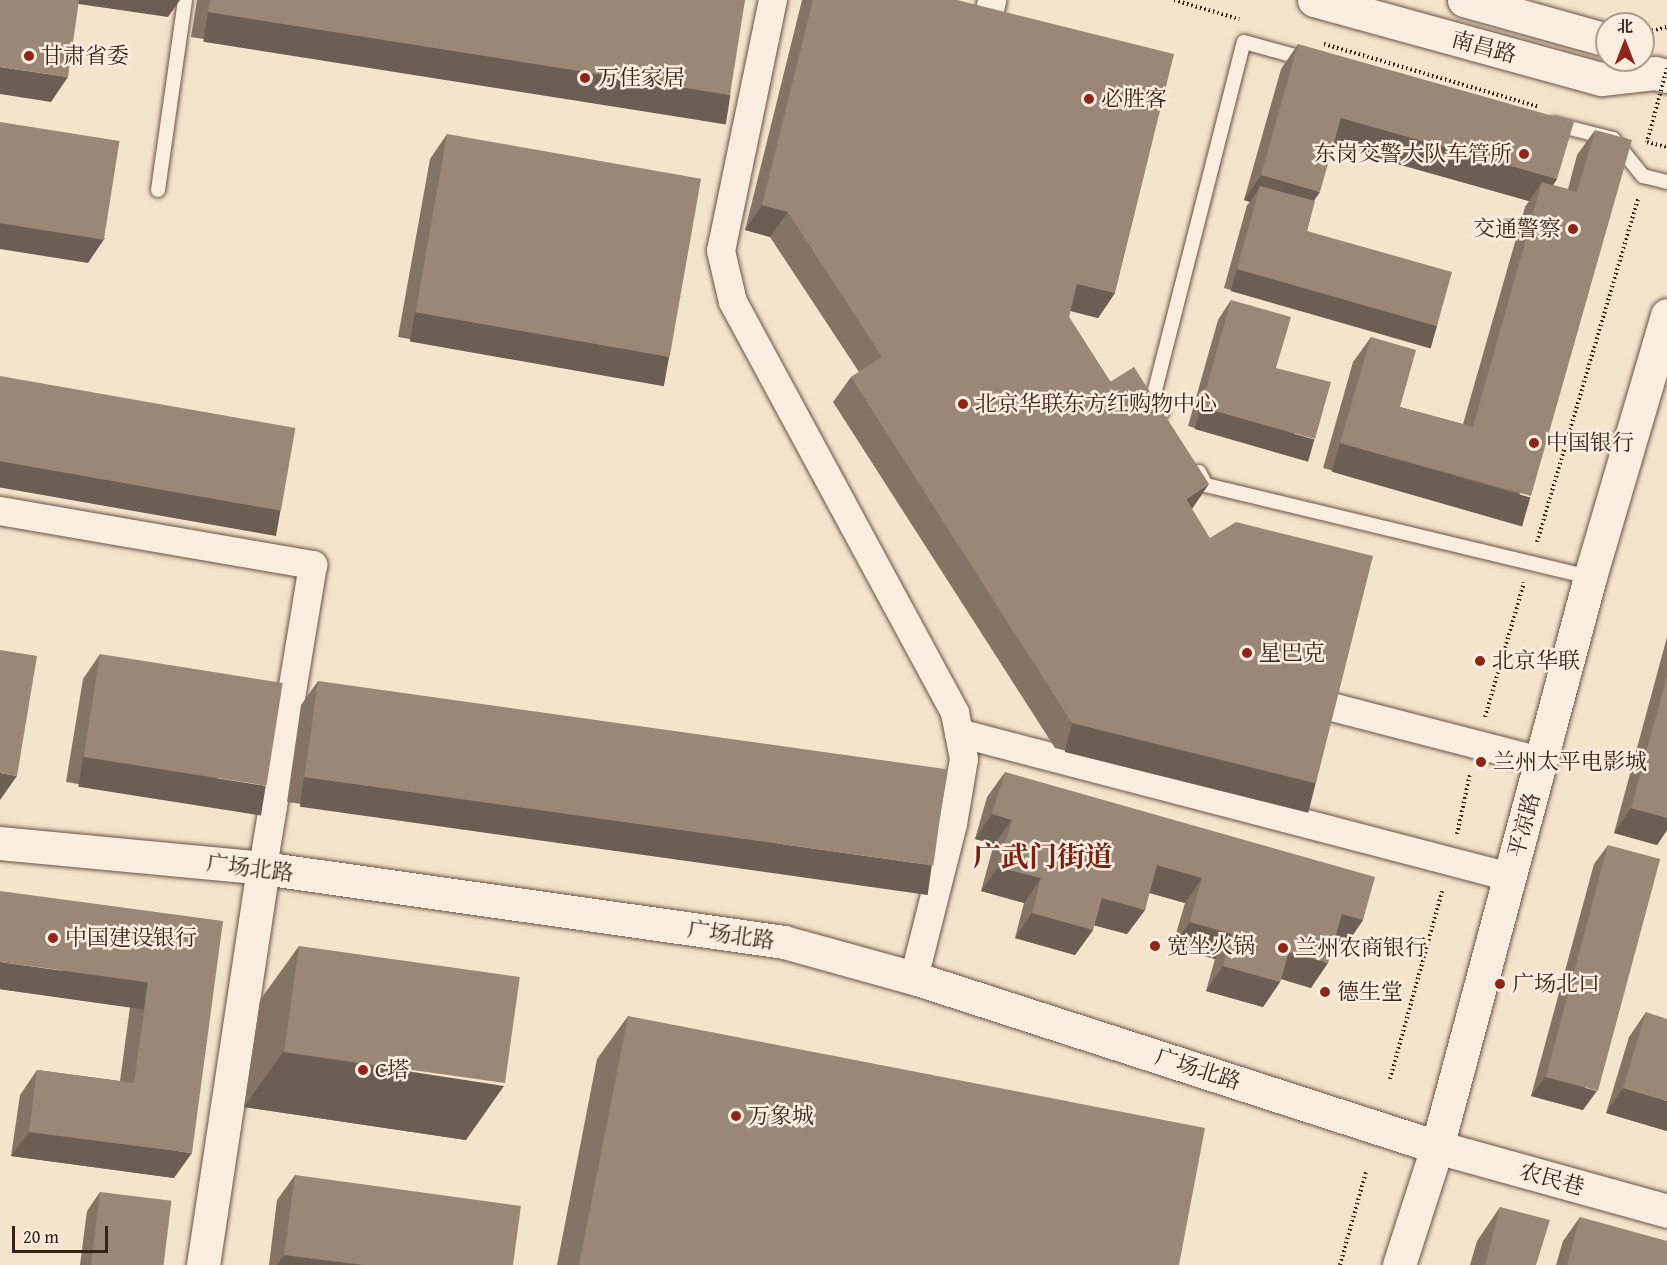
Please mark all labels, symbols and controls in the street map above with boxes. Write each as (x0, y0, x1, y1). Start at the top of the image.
north arrow (1595, 12, 1655, 72)
text: 北 (1617, 14, 1633, 38)
street label: 南昌路 (1449, 26, 1519, 68)
place label: 甘肃省委 (41, 43, 129, 69)
marker: 甘肃省委 (22, 49, 36, 63)
place label: 万佳家居 (597, 65, 685, 91)
marker: 万佳家居 (578, 71, 592, 85)
place label: 必胜客 (1101, 86, 1167, 112)
marker: 必胜客 (1082, 92, 1096, 106)
place label: 东岗交警大队车管所 (1314, 141, 1512, 167)
marker: 东岗交警大队车管所 (1517, 147, 1531, 161)
place label: 交通警察 (1473, 216, 1561, 242)
marker: 交通警察 (1566, 222, 1580, 236)
place label: 北京华联东方红购物中心 (975, 391, 1217, 417)
marker: 北京华联东方红购物中心 (956, 397, 970, 411)
place label: 中国银行 (1546, 430, 1634, 456)
marker: 中国银行 (1527, 436, 1541, 450)
place label: 星巴克 (1259, 640, 1325, 666)
marker: 星巴克 (1240, 646, 1254, 660)
place label: 北京华联 (1492, 648, 1580, 674)
marker: 北京华联 (1473, 654, 1487, 668)
place label: 兰州太平电影城 (1493, 749, 1647, 775)
marker: 兰州太平电影城 (1474, 755, 1488, 769)
street label: 平凉路 (1503, 790, 1545, 860)
district label: 广武门街道 (973, 839, 1113, 873)
street label: 广场北路 (205, 850, 295, 886)
street label: 广场北路 (686, 916, 776, 954)
place label: 中国建设银行 (65, 925, 197, 951)
marker: 中国建设银行 (46, 931, 60, 945)
place label: 宽坐火锅 (1167, 933, 1255, 959)
place label: 兰州农商银行 (1295, 935, 1427, 961)
marker: 宽坐火锅 (1148, 939, 1162, 953)
marker: 兰州农商银行 (1276, 941, 1290, 955)
place label: 广场北口 (1512, 971, 1600, 997)
marker: 广场北口 (1493, 977, 1507, 991)
place label: 德生堂 (1337, 979, 1403, 1005)
marker: 德生堂 (1318, 985, 1332, 999)
street label: 广场北路 (1152, 1043, 1244, 1095)
place label: C塔 (375, 1057, 409, 1083)
marker: C塔 (356, 1063, 370, 1077)
place label: 万象城 (748, 1103, 814, 1129)
marker: 万象城 (729, 1109, 743, 1123)
street label: 农民巷 (1517, 1157, 1587, 1201)
scale bar (15, 1214, 111, 1252)
text: 20 m (23, 1223, 59, 1250)

